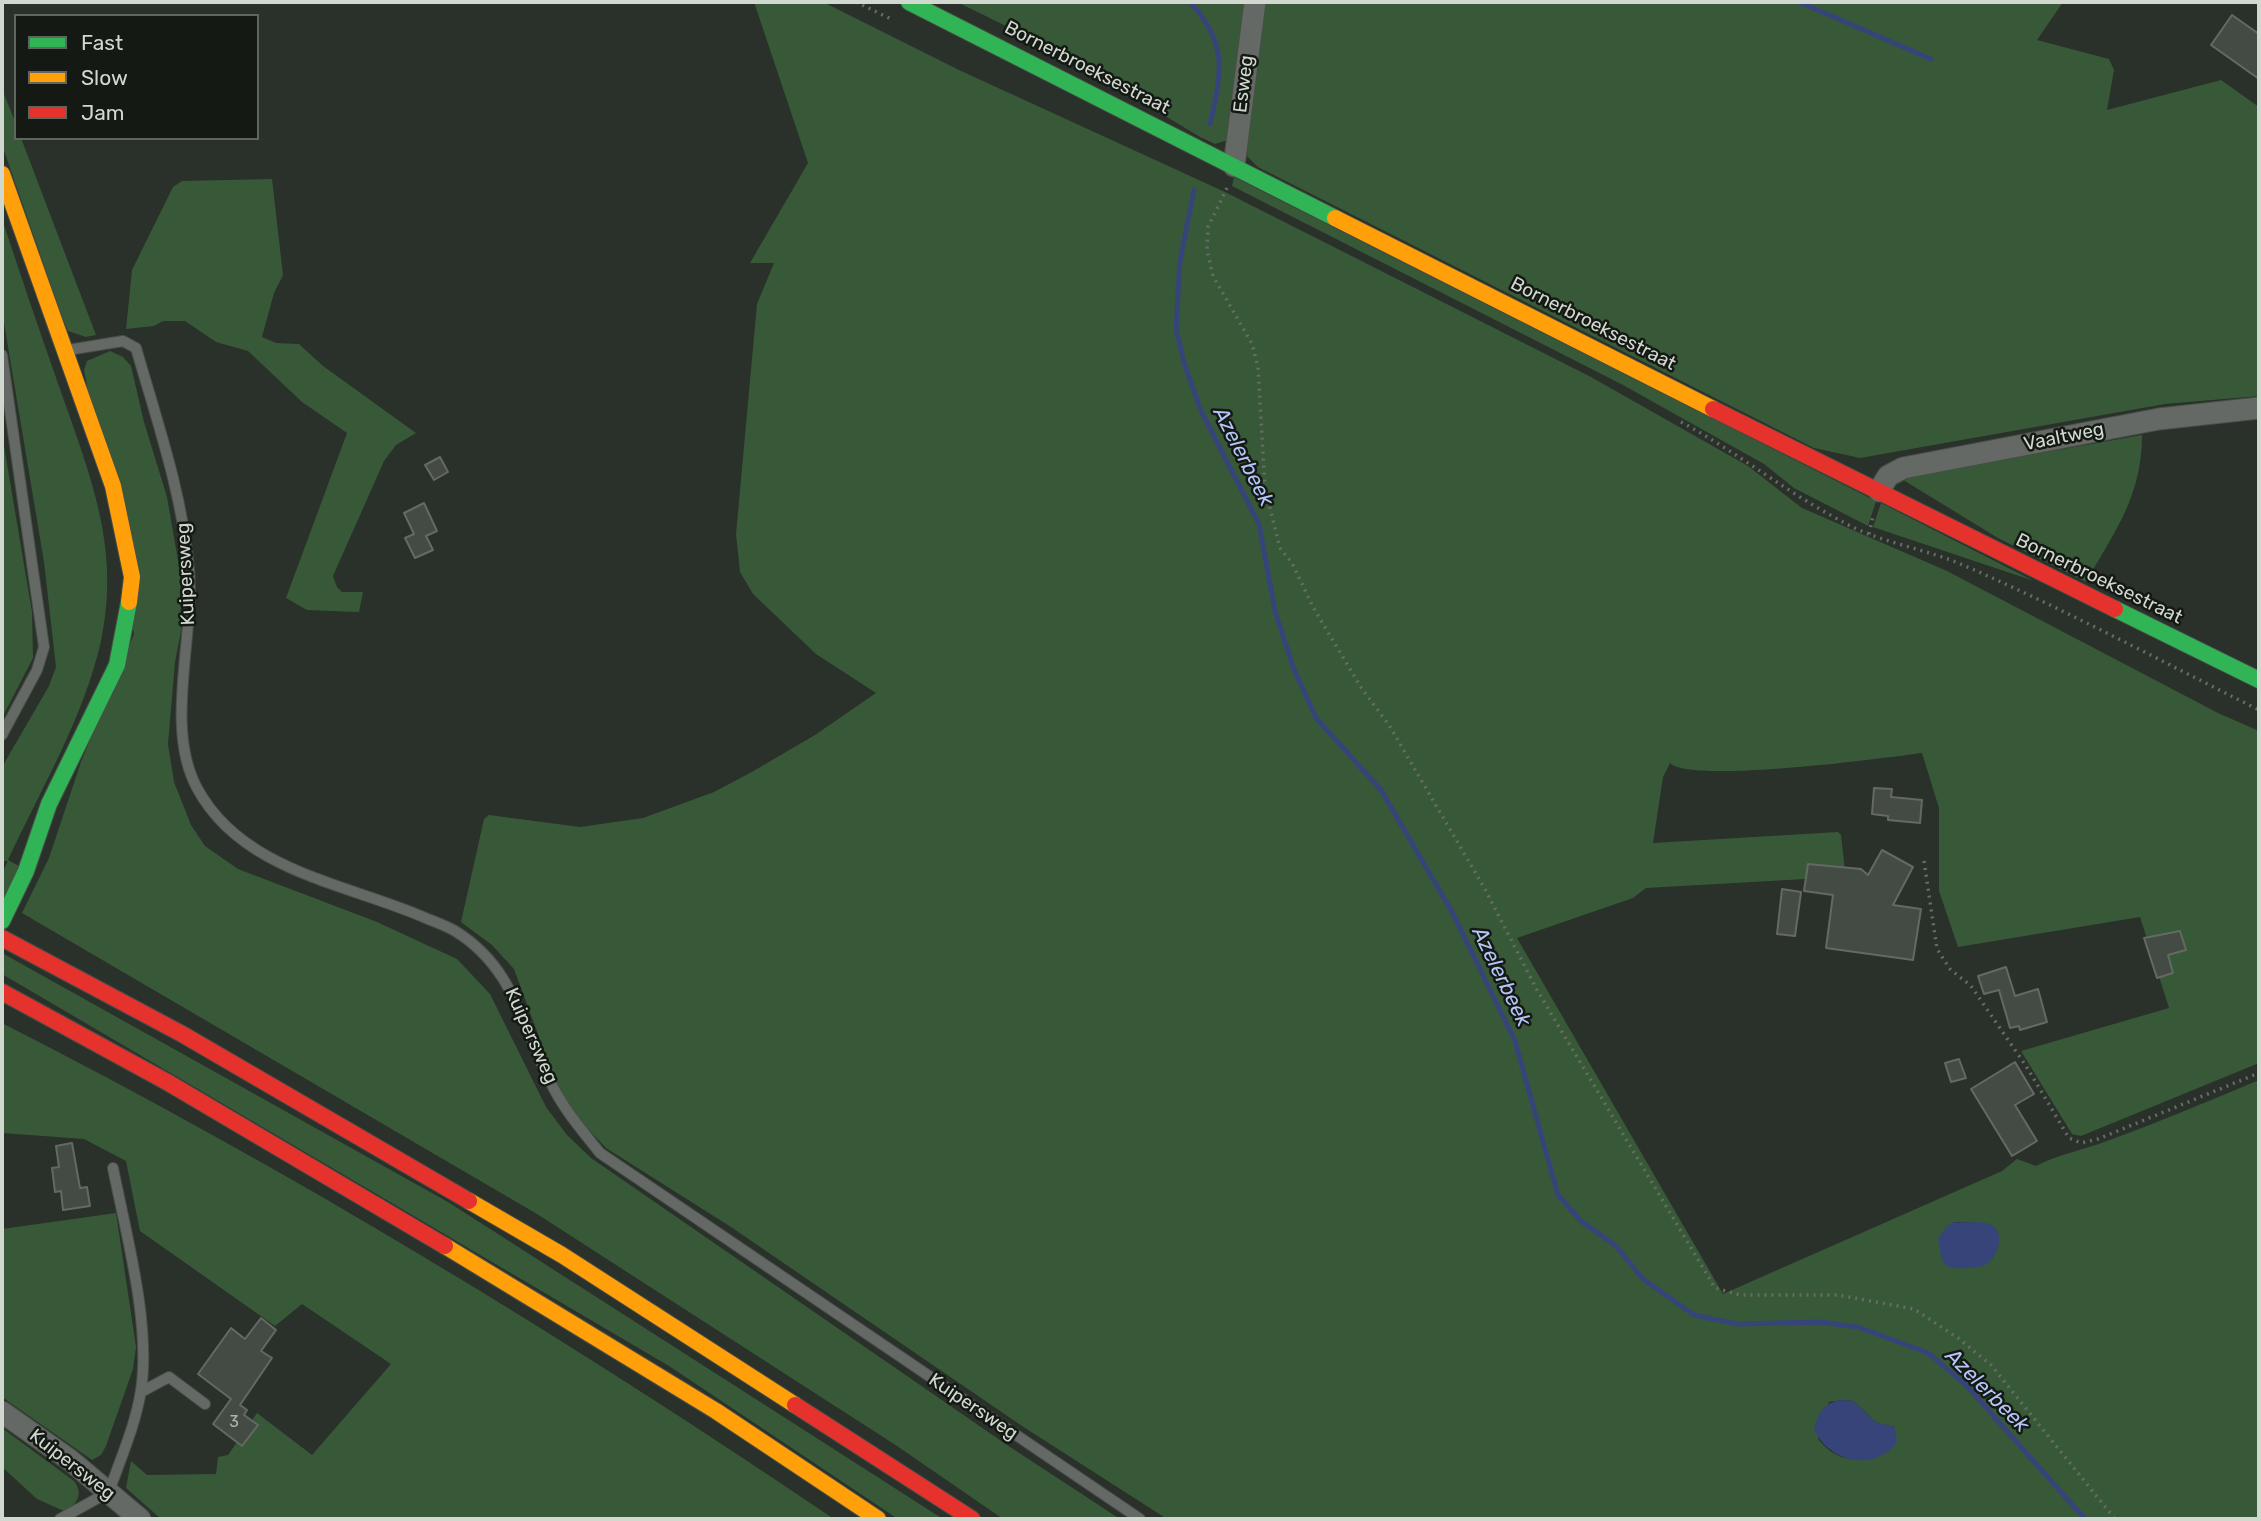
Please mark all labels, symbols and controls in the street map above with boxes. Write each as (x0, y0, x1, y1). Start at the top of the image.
legend (14, 14, 259, 140)
street label: Bornerbroeksestraat (1001, 16, 1173, 120)
text: Fast (81, 30, 123, 55)
street label: Esweg (1229, 54, 1259, 114)
text: Slow (81, 65, 128, 90)
text: Jam (81, 100, 125, 125)
street label: Bornerbroeksestraat (1507, 272, 1679, 376)
water label: Azelerbeek (1207, 403, 1279, 511)
street label: Vaaltweg (2022, 418, 2106, 456)
street label: Kuipersweg (172, 522, 200, 626)
street label: Bornerbroeksestraat (2012, 529, 2186, 629)
water label: Azelerbeek (1466, 923, 1536, 1031)
street label: Kuipersweg (500, 984, 562, 1088)
water label: Azelerbeek (1940, 1344, 2034, 1438)
street label: Kuipersweg (924, 1369, 1022, 1445)
house number: 3 (229, 1412, 239, 1432)
street label: Kuipersweg (25, 1424, 119, 1506)

